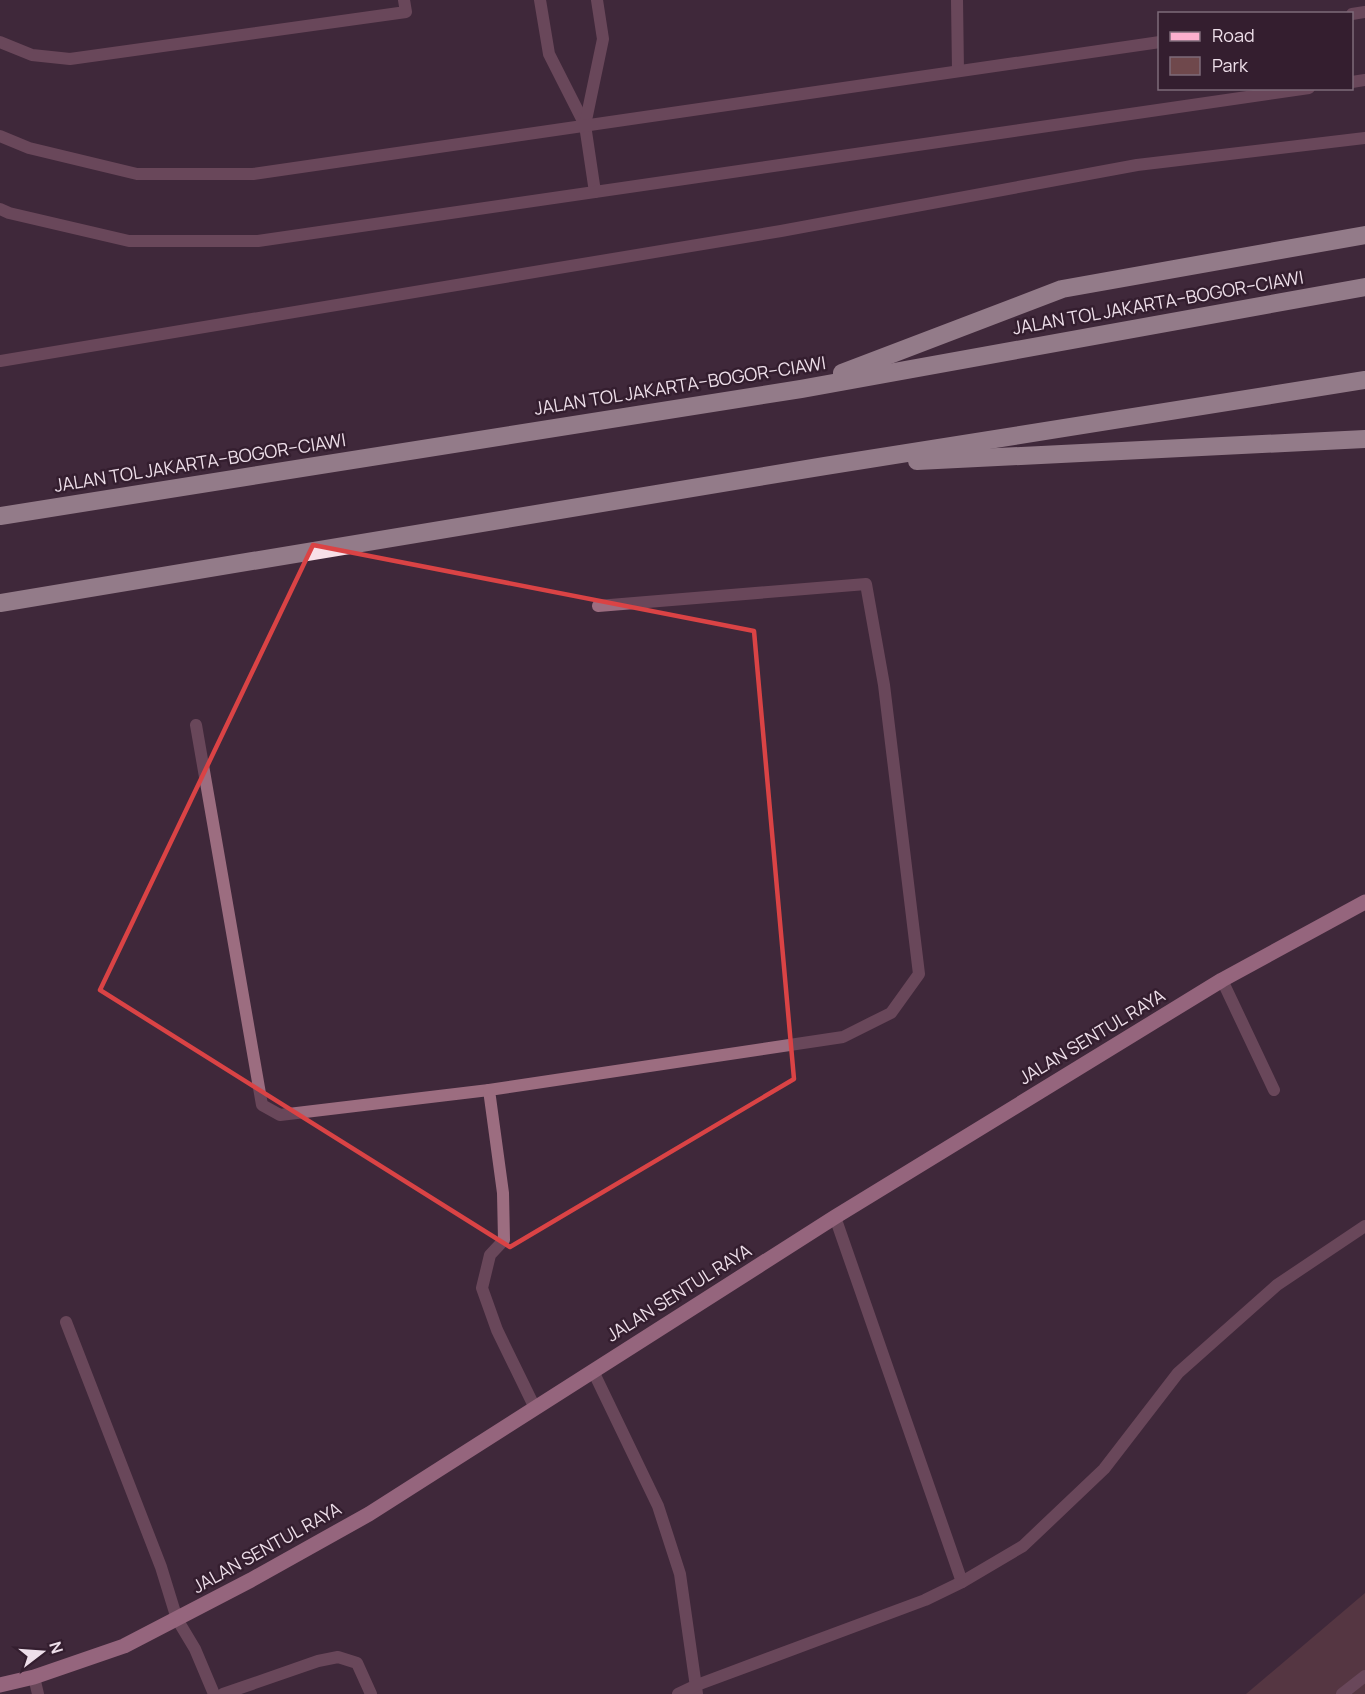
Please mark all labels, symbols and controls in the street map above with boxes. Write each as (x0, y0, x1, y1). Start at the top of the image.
legend (1158, 12, 1353, 90)
text: Road (1212, 23, 1255, 47)
text: Park (1212, 53, 1249, 77)
street label: JALAN TOL JAKARTA–BOGOR–CIAWI (1010, 265, 1305, 339)
street label: JALAN TOL JAKARTA–BOGOR–CIAWI (532, 350, 827, 420)
street label: JALAN TOL JAKARTA–BOGOR–CIAWI (52, 427, 347, 497)
street label: JALAN SENTUL RAYA (1014, 983, 1170, 1089)
street label: JALAN SENTUL RAYA (601, 1238, 756, 1346)
street label: JALAN SENTUL RAYA (188, 1496, 346, 1598)
north arrow (12, 1622, 72, 1682)
text: N (44, 1639, 69, 1656)

